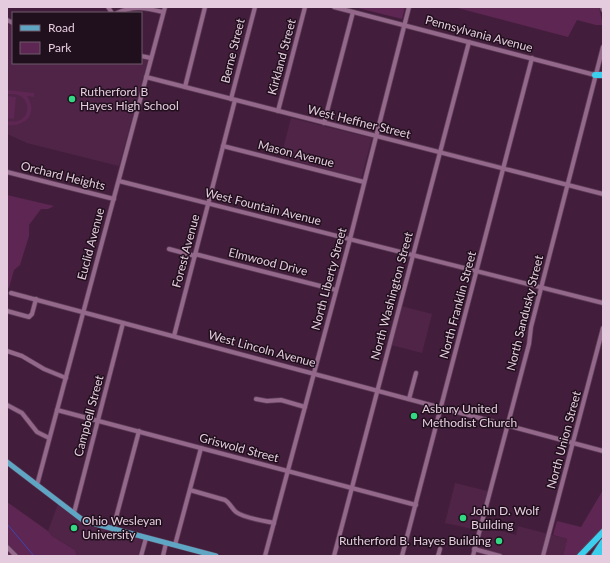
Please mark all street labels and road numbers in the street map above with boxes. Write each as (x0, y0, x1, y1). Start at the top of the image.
street label: Pennsylvania Avenue (424, 12, 535, 55)
street label: Berne Street (217, 16, 248, 85)
street label: Kirkland Street (264, 17, 299, 97)
street label: West Heffner Street (306, 101, 413, 142)
street label: Mason Avenue (256, 137, 336, 170)
street label: Orchard Heights (19, 158, 107, 193)
street label: West Fountain Avenue (203, 185, 323, 228)
street label: Euclid Avenue (74, 206, 107, 282)
street label: Forest Avenue (169, 213, 203, 289)
street label: North Liberty Street (308, 225, 350, 332)
street label: North Washington Street (367, 230, 416, 362)
street label: Elmwood Drive (227, 244, 309, 279)
street label: North Franklin Street (436, 249, 479, 360)
street label: North Sandusky Street (503, 253, 546, 372)
street label: West Lincoln Avenue (207, 327, 318, 370)
street label: Campbell Street (70, 373, 107, 458)
street label: North Union Street (543, 389, 584, 490)
street label: Griswold Street (198, 430, 281, 465)

